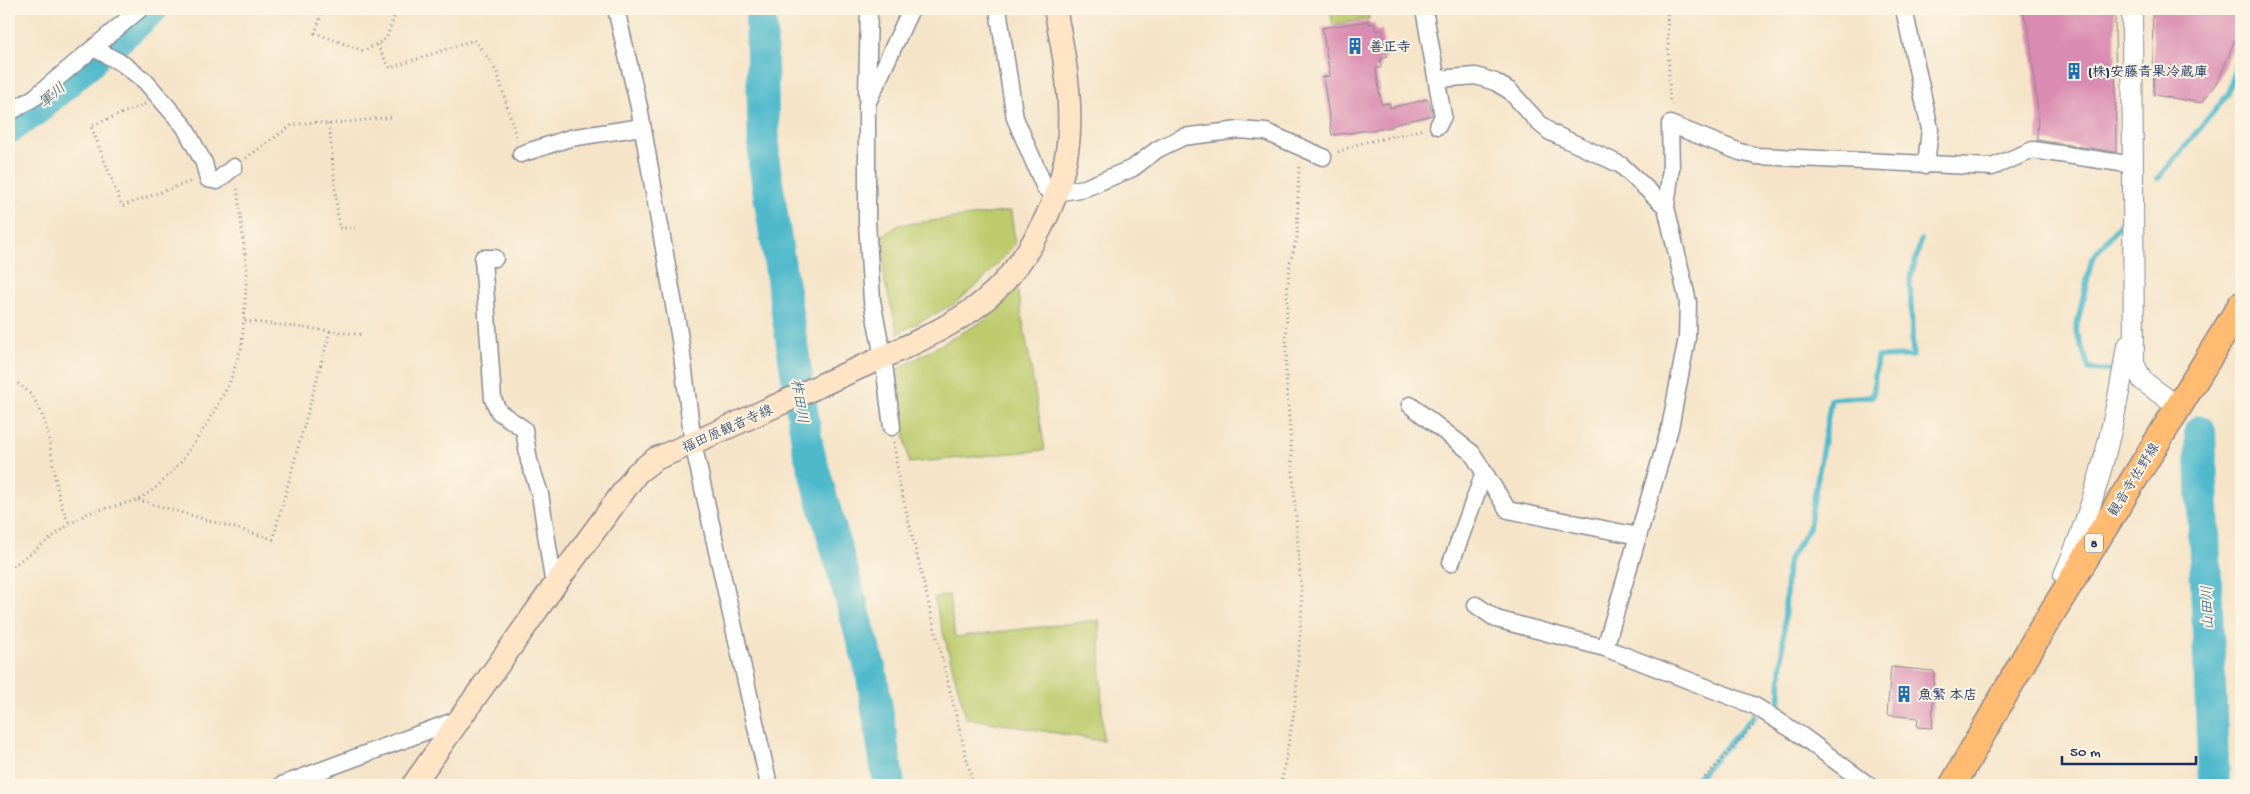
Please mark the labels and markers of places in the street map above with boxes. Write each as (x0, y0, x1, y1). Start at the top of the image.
building icon: 善正寺 (1345, 36, 1365, 56)
place label: 善正寺 (1369, 39, 1411, 57)
building icon: (株)安藤青果冷蔵庫 (2064, 61, 2084, 81)
place label: (株)安藤青果冷蔵庫 (2088, 64, 2208, 82)
building icon: 魚繁 本店 (1894, 684, 1914, 704)
place label: 魚繁 本店 (1918, 687, 1977, 705)

